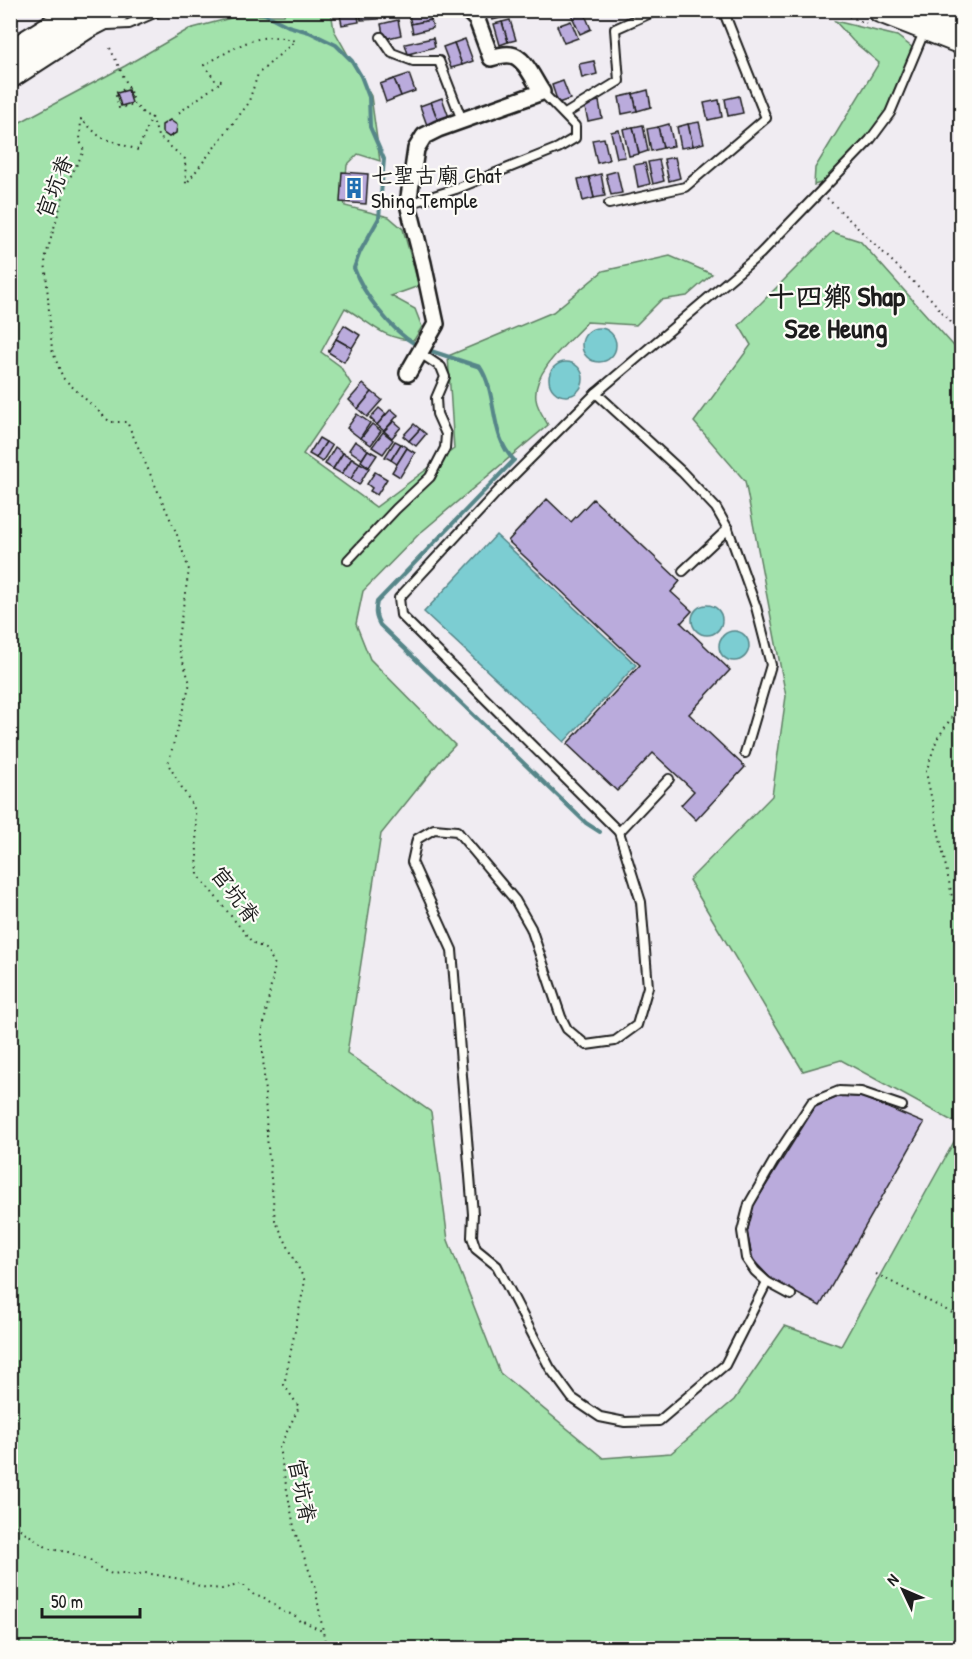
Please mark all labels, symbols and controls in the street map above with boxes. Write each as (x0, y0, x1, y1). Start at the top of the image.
street label: 官坑脊 (28, 150, 80, 222)
place label: 七聖古廟 Chat Shing Temple (371, 160, 502, 215)
building icon: 七聖古廟 Chat Shing Temple (342, 176, 366, 200)
district label: 十四鄉 Shap Sze Heung (767, 277, 906, 348)
street label: 官坑脊 (204, 860, 268, 930)
street label: 官坑脊 (282, 1456, 324, 1526)
north arrow (873, 1560, 933, 1620)
text: N (881, 1569, 903, 1590)
scale bar (42, 1581, 140, 1619)
text: 50 m (51, 1589, 83, 1614)

